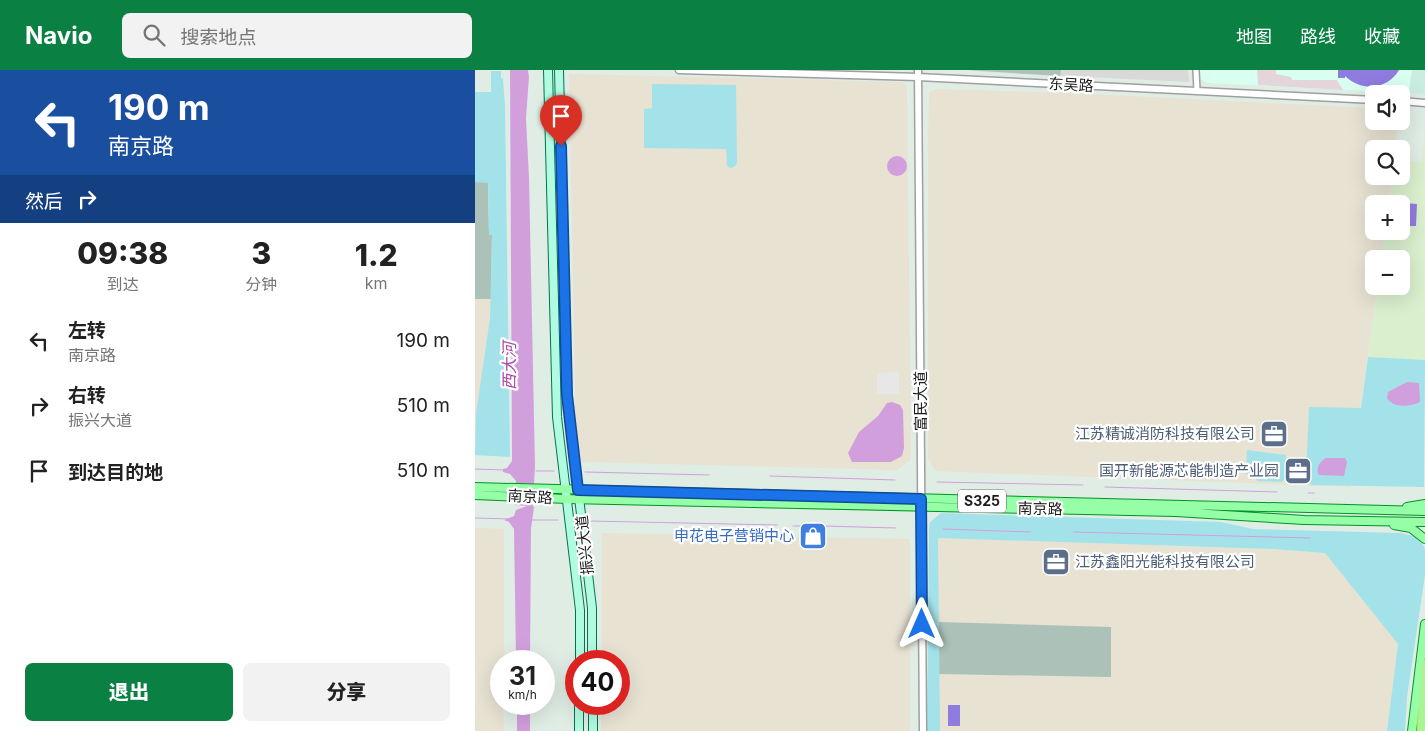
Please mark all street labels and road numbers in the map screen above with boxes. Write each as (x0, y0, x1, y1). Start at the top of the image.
street label: 东吴路 (1048, 74, 1094, 95)
street label: 富民大道 (911, 371, 930, 431)
street label: 南京路 (507, 486, 553, 507)
road number: S325 (958, 490, 1006, 512)
street label: 南京路 (1017, 499, 1063, 518)
street label: 振兴大道 (572, 514, 597, 576)

